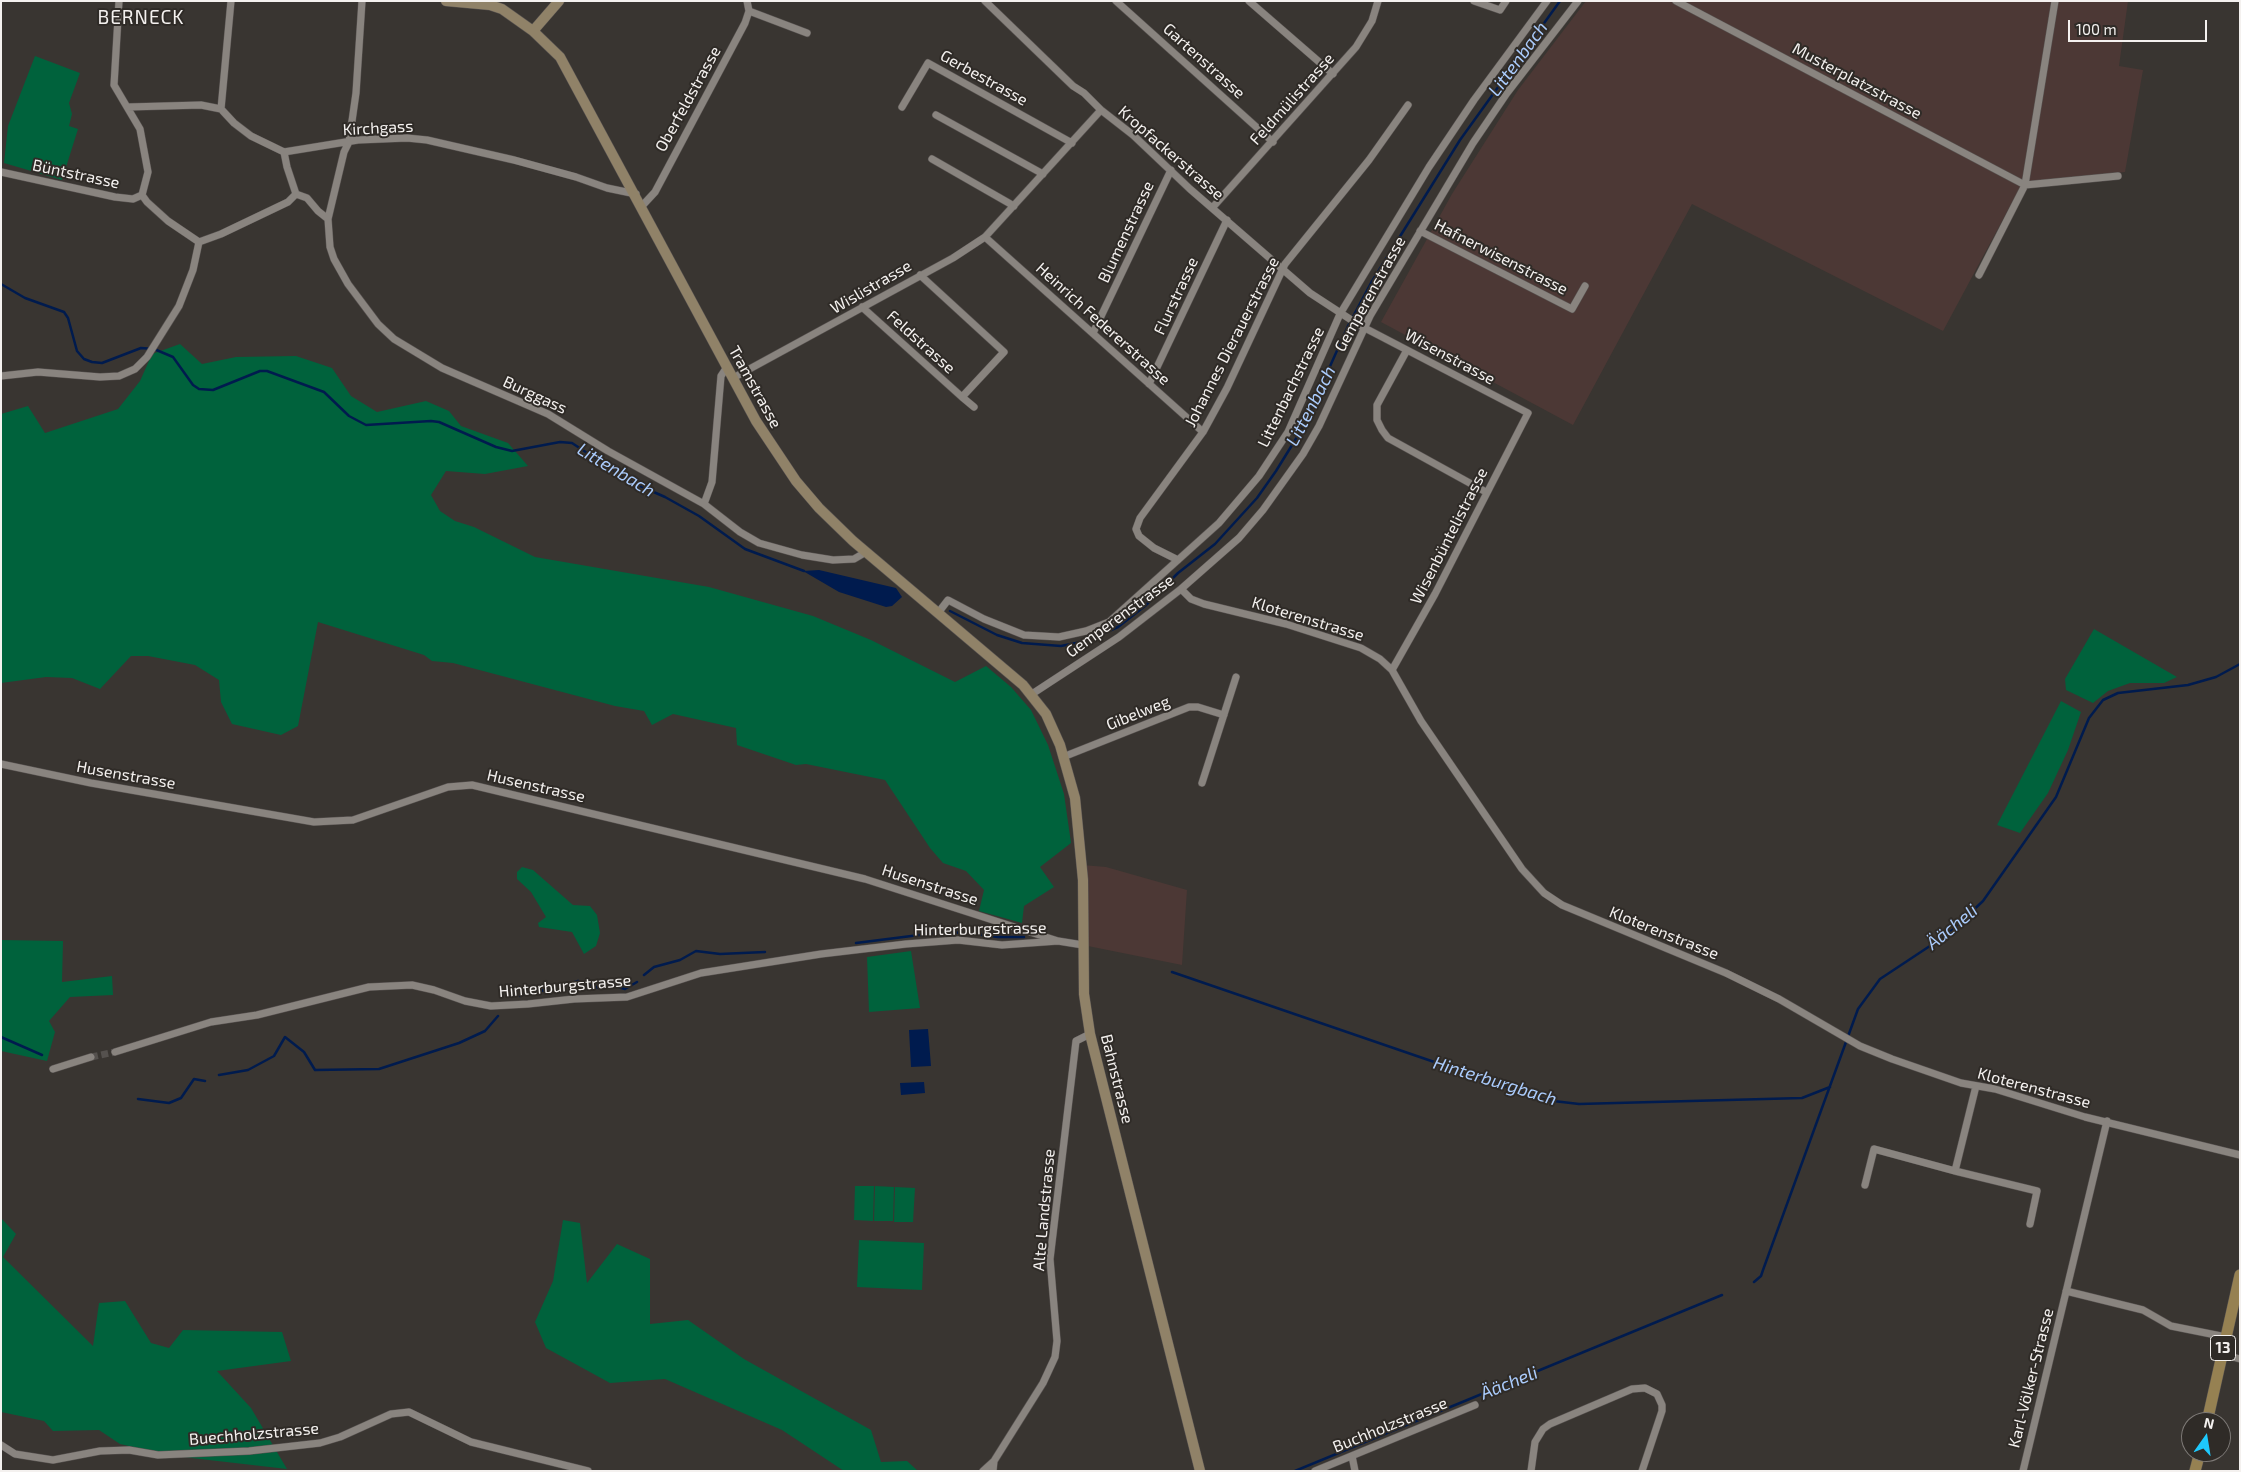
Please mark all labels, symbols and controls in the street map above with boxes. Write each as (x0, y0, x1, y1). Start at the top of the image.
district label: BERNECK (97, 7, 185, 29)
scale bar (2071, 10, 2210, 42)
water label: Littenbach (1484, 17, 1552, 101)
street label: Gartenstrasse (1159, 19, 1249, 103)
text: 100 m (2076, 20, 2117, 38)
street label: Musterplatzstrasse (1789, 39, 1925, 123)
street label: Oberfeldstrasse (651, 43, 725, 155)
street label: Gerbestrasse (937, 46, 1031, 110)
street label: Feldmülistrasse (1246, 49, 1338, 149)
street label: Kropfackerstrasse (1114, 102, 1228, 204)
street label: Kirchgass (342, 117, 414, 139)
street label: Büntstrasse (31, 155, 121, 193)
street label: Blumenstrasse (1094, 178, 1158, 286)
street label: Hafnerwisenstrasse (1431, 215, 1571, 299)
street label: Gemperenstrasse (1330, 233, 1410, 355)
street label: Flurstrasse (1150, 254, 1202, 338)
street label: Johannes Dierauerstrasse (1181, 254, 1283, 430)
street label: Wislistrasse (827, 256, 915, 318)
street label: Heinrich Federerstrasse (1032, 259, 1174, 389)
street label: Feldstrasse (883, 306, 959, 378)
street label: Littenbachstrasse (1254, 324, 1328, 450)
street label: Wisenstrasse (1402, 325, 1498, 389)
street label: Tramstrasse (724, 342, 786, 432)
water label: Littenbach (1282, 362, 1340, 450)
street label: Burggass (500, 372, 570, 418)
water label: Littenbach (573, 438, 659, 502)
street label: Wisenbüntelistrasse (1406, 465, 1492, 607)
street label: Gemperenstrasse (1062, 570, 1178, 662)
street label: Kloterenstrasse (1250, 593, 1366, 645)
street label: Gibelweg (1103, 692, 1173, 734)
street label: Husenstrasse (75, 757, 177, 793)
street label: Husenstrasse (485, 765, 587, 807)
street label: Husenstrasse (879, 860, 981, 910)
water label: Äächeli (1922, 900, 1982, 954)
street label: Kloterenstrasse (1606, 902, 1722, 964)
street label: Hinterburgstrasse (913, 918, 1047, 940)
street label: Hinterburgstrasse (498, 971, 632, 1001)
street label: Bahnstrasse (1097, 1032, 1137, 1126)
water label: Hinterburgbach (1431, 1052, 1559, 1110)
street label: Kloterenstrasse (1975, 1064, 2093, 1112)
street label: Alte Landstrasse (1029, 1148, 1059, 1272)
street label: Karl-Völker-Strasse (2004, 1306, 2058, 1450)
road number: 13 (2210, 1336, 2236, 1360)
water label: Äächeli (1477, 1362, 1541, 1404)
street label: Buchholzstrasse (1330, 1393, 1450, 1457)
north arrow (2181, 1412, 2231, 1462)
text: N (2202, 1413, 2216, 1432)
street label: Buechholzstrasse (188, 1419, 320, 1449)

